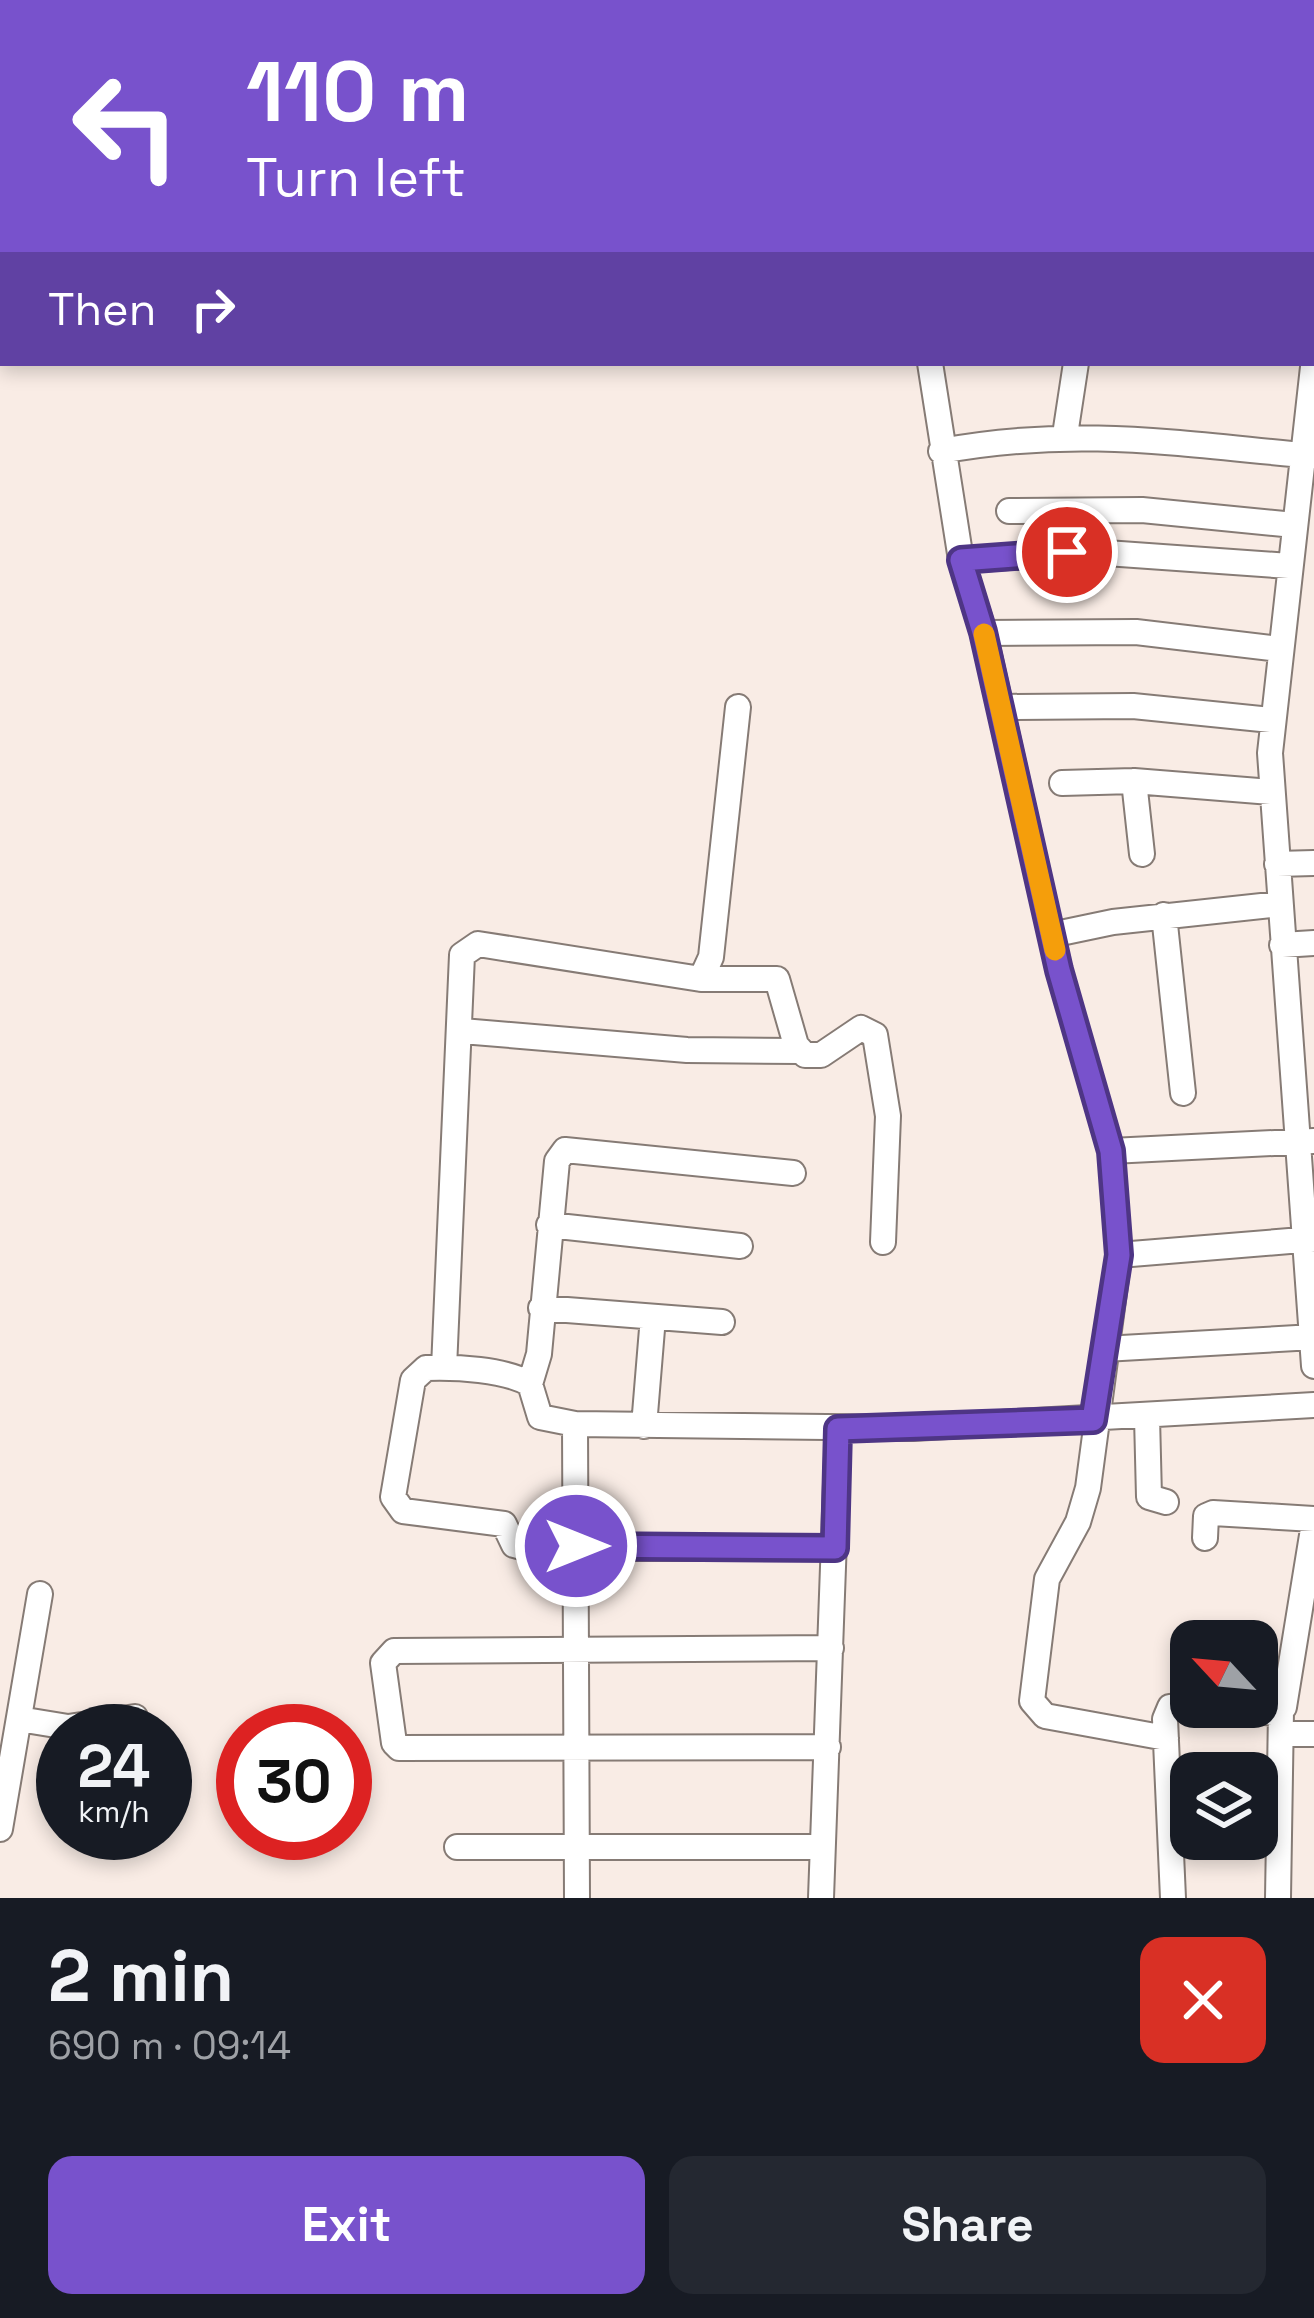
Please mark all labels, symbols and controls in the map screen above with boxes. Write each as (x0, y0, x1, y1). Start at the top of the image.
text: 110 m (246, 38, 469, 146)
icon: left (48, 48, 204, 204)
text: Turn left (246, 143, 466, 212)
icon: right (180, 276, 246, 342)
text: Then (48, 281, 156, 338)
pin (1016, 501, 1118, 603)
icon: arrive (1034, 519, 1100, 585)
position arrow (513, 1483, 639, 1609)
north arrow (1170, 1620, 1278, 1728)
map controls (1170, 1620, 1278, 1860)
speed limit sign: 30 (216, 1704, 372, 1860)
text: 24 (78, 1728, 150, 1805)
button: layers (1170, 1752, 1278, 1860)
text: km/h (78, 1792, 150, 1831)
text: 2 min (48, 1930, 234, 2022)
button: close (1140, 1937, 1266, 2063)
text: 690 m · 09:14 (48, 2021, 291, 2070)
button: Exit (48, 2156, 645, 2294)
button: Share (669, 2156, 1266, 2294)

